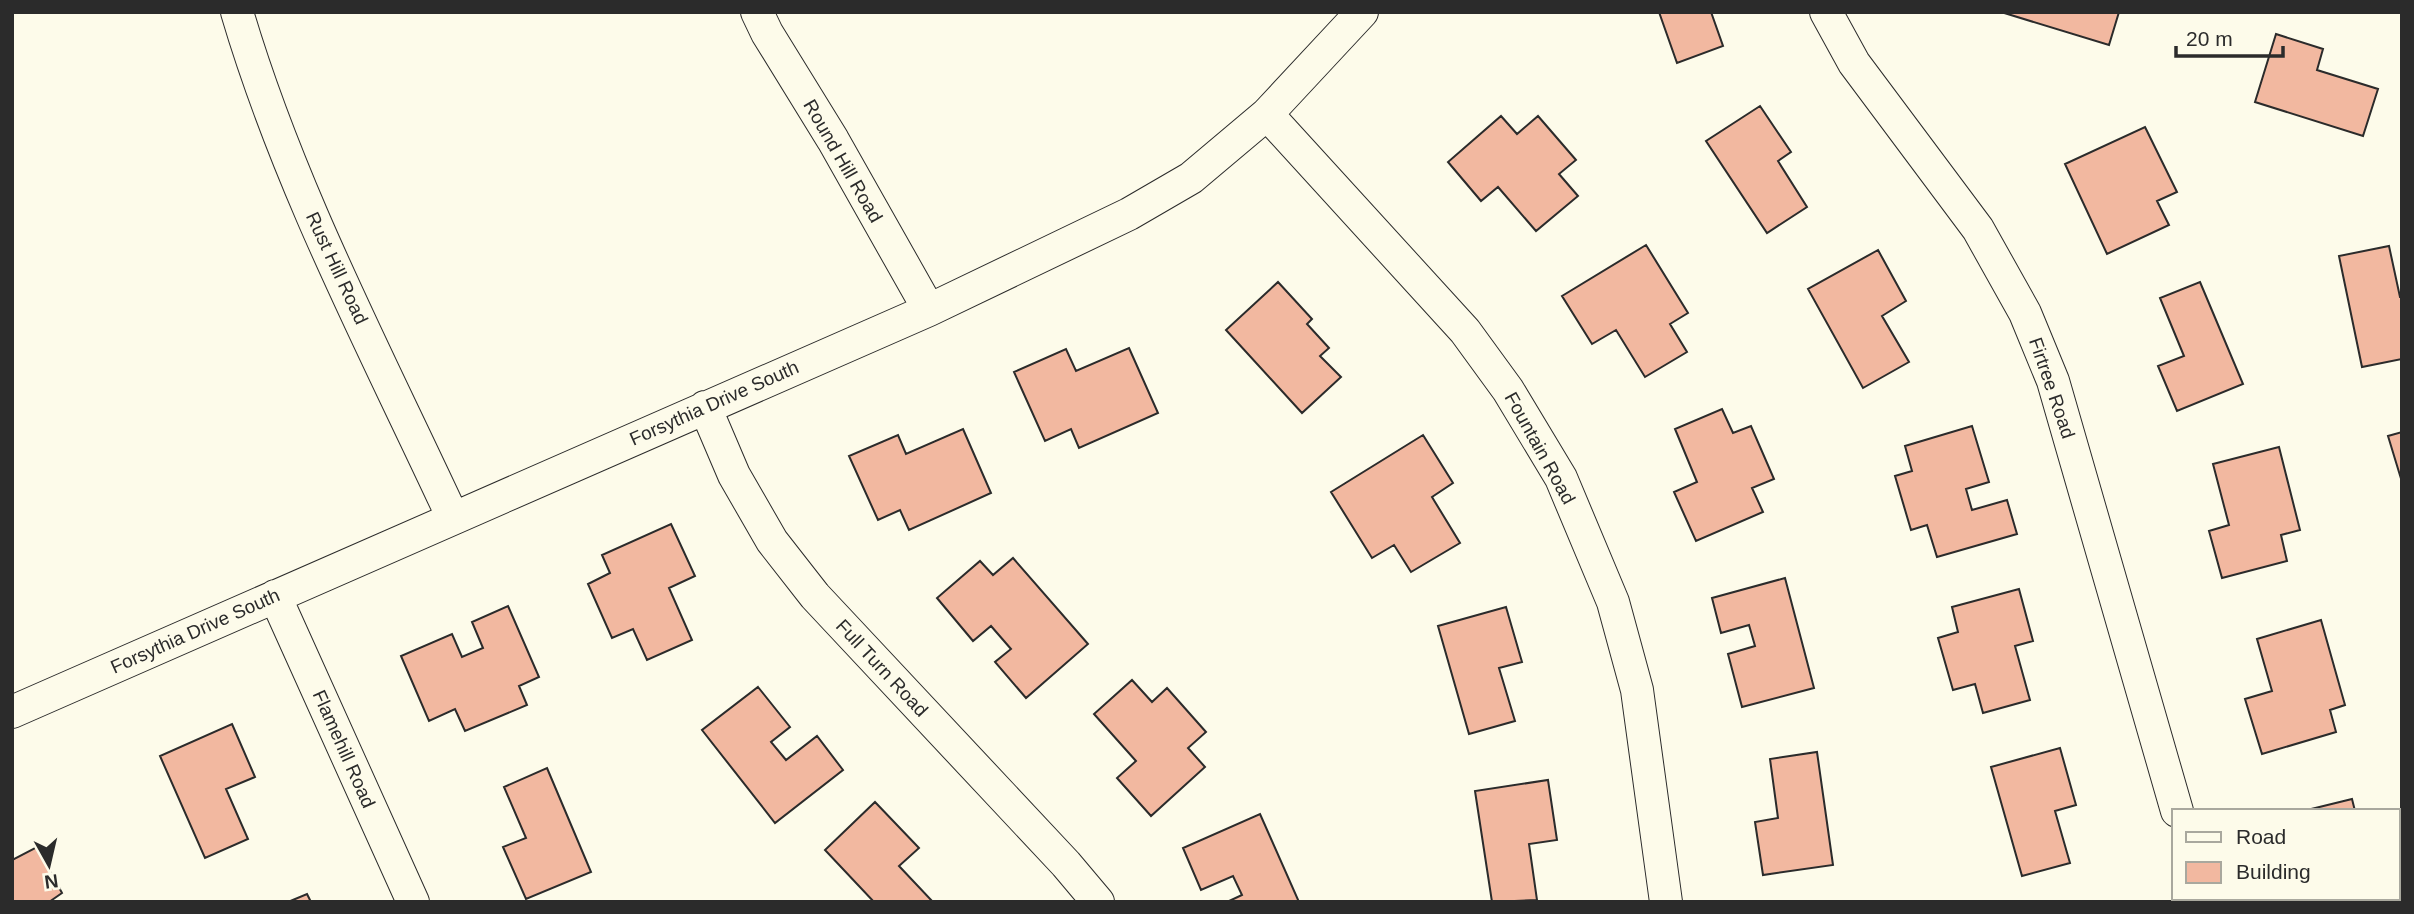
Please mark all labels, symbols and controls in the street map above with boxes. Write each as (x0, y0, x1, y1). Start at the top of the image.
scale bar (2176, 14, 2283, 58)
text: 20 m (2186, 27, 2233, 50)
street label: Round Hill Road (799, 96, 887, 226)
street label: Rust Hill Road (302, 209, 372, 327)
street label: Firtree Road (2025, 335, 2079, 441)
street label: Forsythia Drive South (626, 356, 802, 450)
street label: Fountain Road (1501, 388, 1579, 508)
street label: Forsythia Drive South (107, 584, 283, 678)
street label: Full Turn Road (832, 615, 932, 721)
street label: Flamehill Road (309, 687, 379, 811)
legend (2172, 809, 2400, 900)
text: Road (2236, 825, 2286, 848)
north arrow (14, 830, 84, 900)
text: Building (2236, 860, 2311, 883)
text: N (43, 870, 60, 893)

